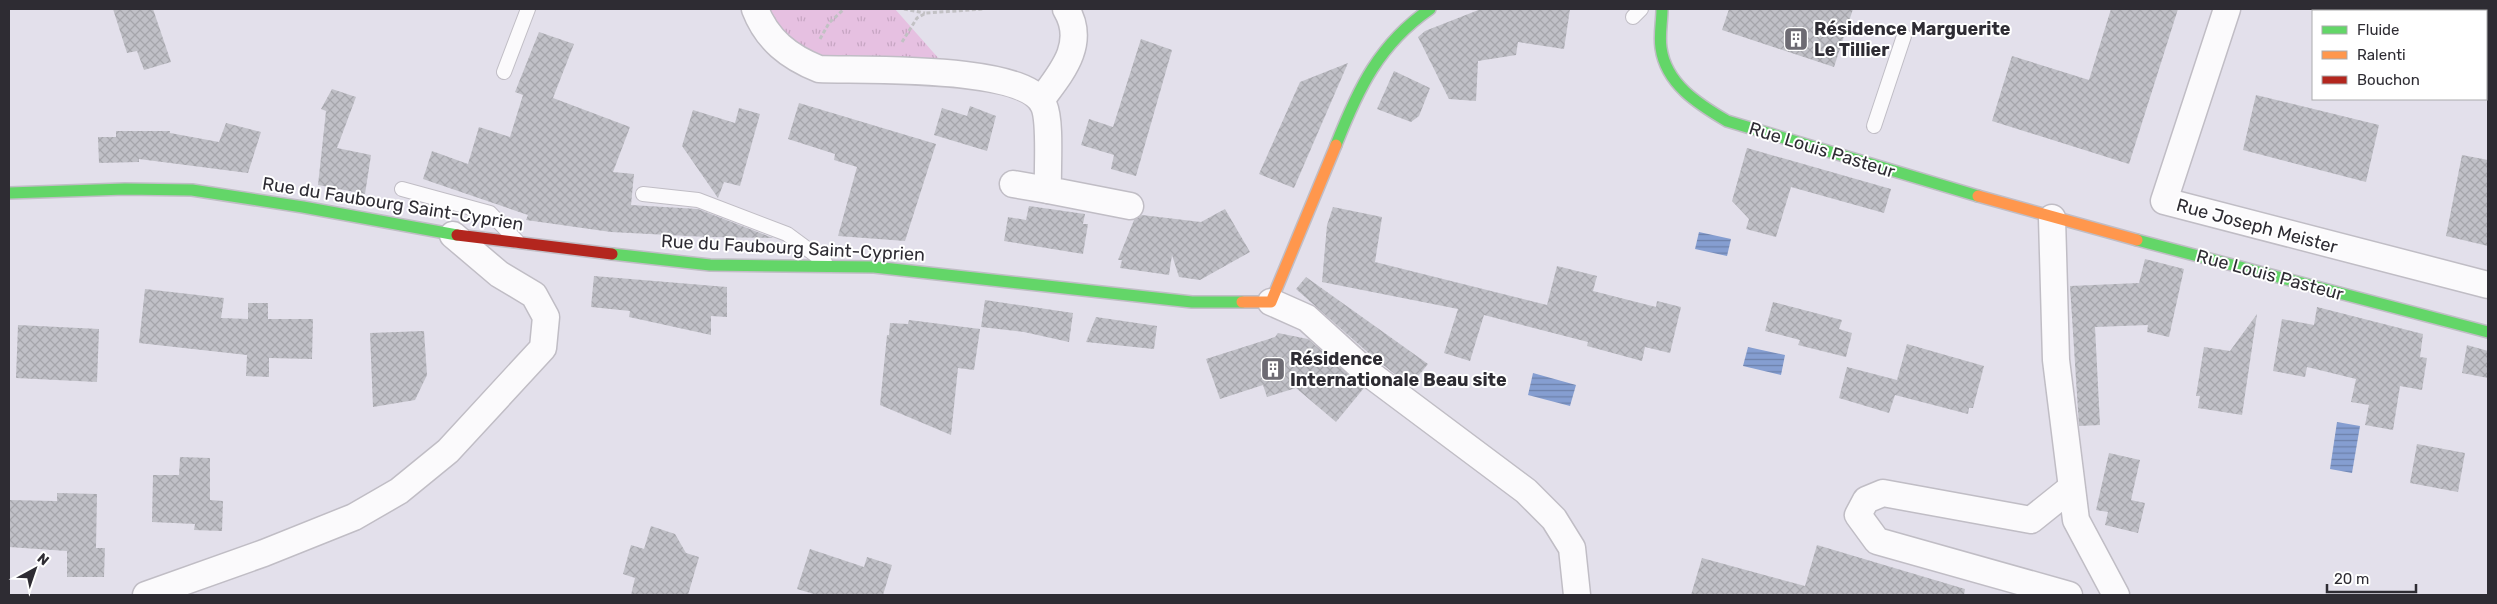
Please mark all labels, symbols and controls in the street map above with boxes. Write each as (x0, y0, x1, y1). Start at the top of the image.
legend (2312, 10, 2487, 100)
place label: Résidence Marguerite Le Tillier (1814, 18, 2011, 61)
text: Fluide (2357, 21, 2399, 39)
building icon: Résidence Marguerite Le Tillier (1783, 26, 1809, 52)
text: Ralenti (2357, 46, 2406, 64)
text: Bouchon (2357, 71, 2420, 89)
street label: Rue Louis Pasteur (1746, 117, 1898, 183)
street label: Rue du Faubourg Saint-Cyprien (261, 172, 525, 236)
street label: Rue Joseph Meister (2174, 194, 2340, 258)
street label: Rue du Faubourg Saint-Cyprien (661, 230, 925, 266)
street label: Rue Louis Pasteur (2194, 245, 2346, 305)
place label: Résidence Internationale Beau site (1290, 348, 1507, 391)
building icon: Résidence Internationale Beau site (1260, 356, 1286, 382)
north arrow (10, 544, 60, 594)
text: N (34, 550, 52, 569)
scale bar (2327, 562, 2416, 594)
text: 20 m (2334, 570, 2369, 588)

